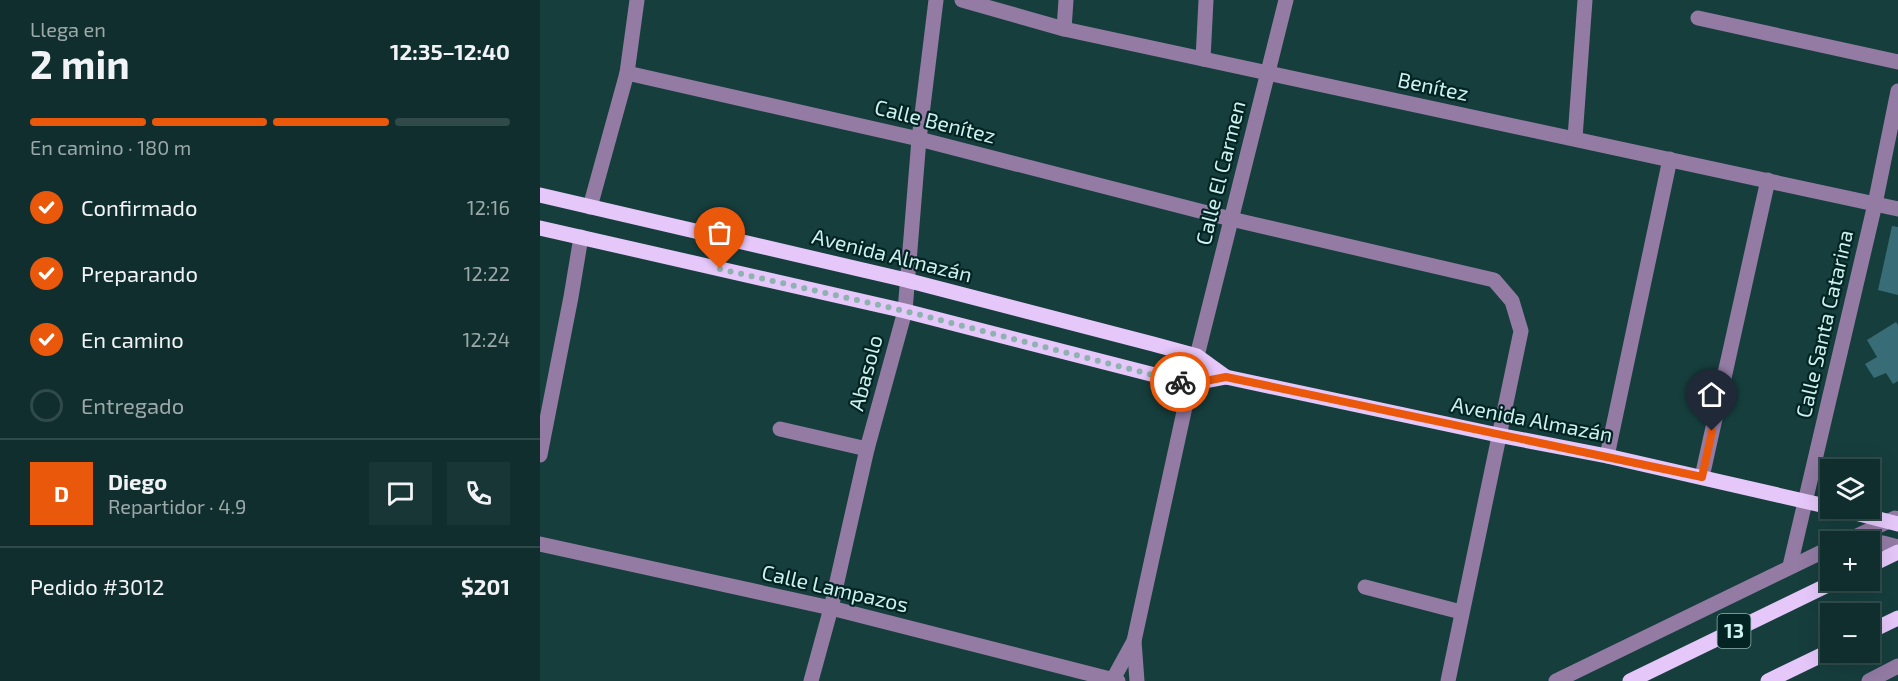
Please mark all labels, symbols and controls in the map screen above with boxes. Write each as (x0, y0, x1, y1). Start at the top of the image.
text: Llega en (30, 17, 106, 41)
text: 12:35–12:40 (390, 38, 510, 64)
text: 2 min (30, 40, 130, 87)
street label: Benítez (1396, 66, 1471, 105)
street label: Calle Benítez (872, 93, 998, 148)
street label: Calle El Carmen (1190, 98, 1250, 247)
text: En camino · 180 m (30, 135, 191, 159)
icon: check (30, 191, 63, 224)
text: Confirmado (81, 194, 197, 220)
text: 12:16 (467, 195, 510, 219)
pin (694, 207, 745, 269)
icon: bag (703, 216, 736, 249)
street label: Avenida Almazán (810, 223, 975, 286)
street label: Calle Santa Catarina (1790, 227, 1857, 420)
icon: check (30, 257, 63, 290)
text: Preparando (81, 260, 198, 286)
text: 12:22 (464, 261, 510, 285)
icon: check (30, 323, 63, 356)
text: En camino (81, 326, 184, 352)
text: 12:24 (463, 327, 510, 351)
street label: Abasolo (842, 332, 887, 413)
courier (1150, 352, 1210, 412)
icon: bike (1164, 366, 1197, 399)
pin (1686, 369, 1737, 431)
icon: home (1695, 378, 1728, 411)
street label: Avenida Almazán (1450, 391, 1615, 446)
text: Entregado (81, 392, 184, 418)
map controls (1820, 459, 1880, 663)
button: layers (1820, 459, 1880, 519)
button: chat (369, 462, 432, 525)
button: phone (447, 462, 510, 525)
text: Diego (108, 468, 167, 494)
text: D (54, 480, 69, 506)
text: Repartidor · 4.9 (108, 494, 247, 518)
button: + (1820, 531, 1880, 591)
street label: Calle Lampazos (760, 559, 911, 617)
text: Pedido #3012 (30, 573, 164, 599)
text: $201 (461, 573, 510, 599)
button: − (1820, 603, 1880, 663)
road number: 13 (1718, 614, 1750, 648)

